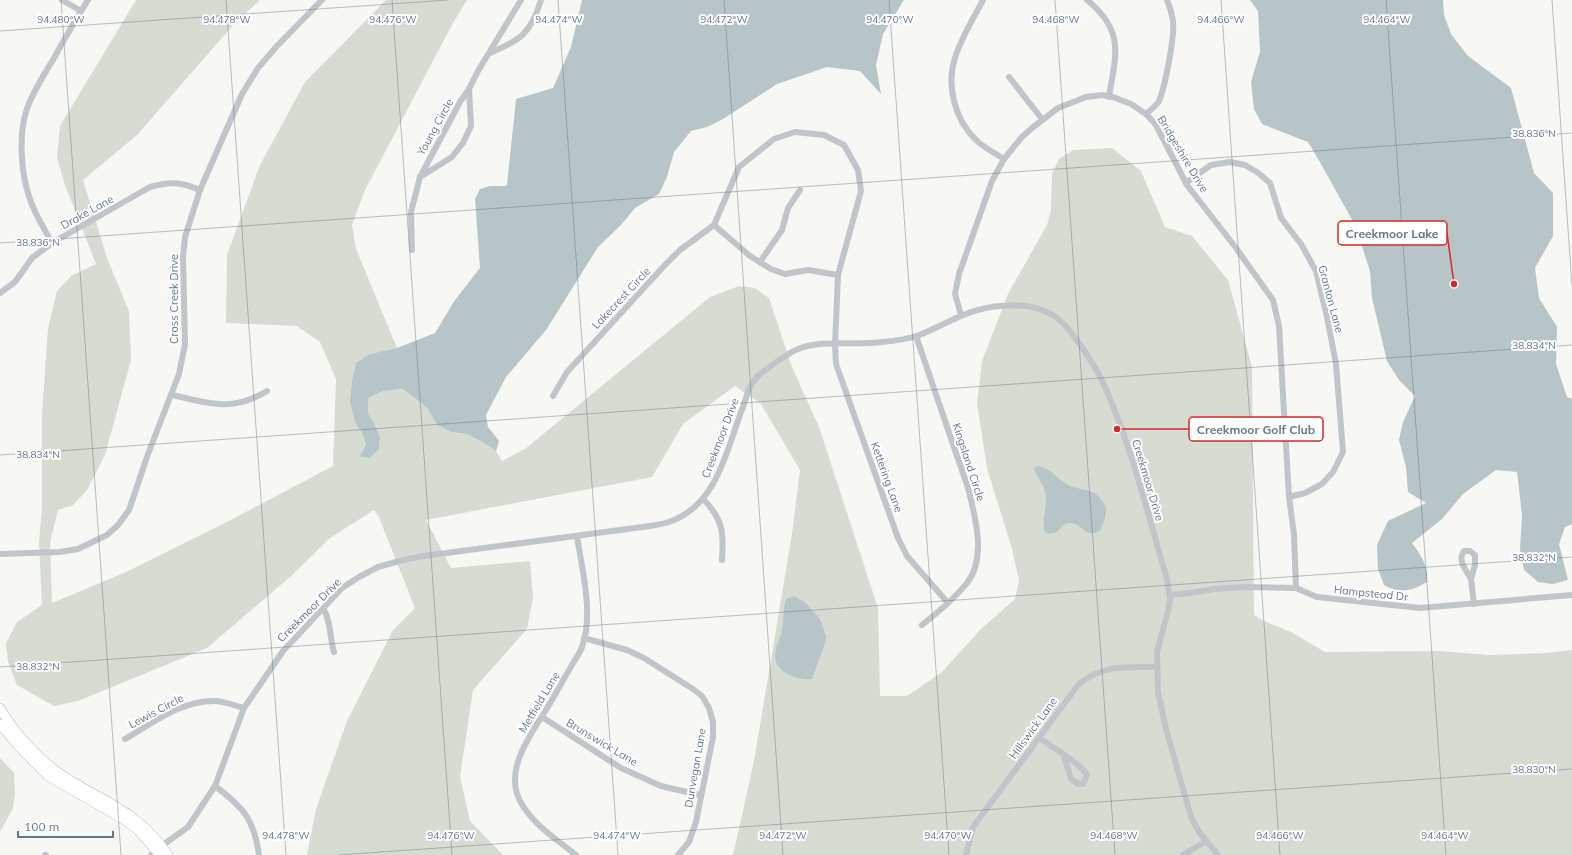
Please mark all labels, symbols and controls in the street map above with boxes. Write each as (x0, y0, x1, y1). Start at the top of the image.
text: 94.480°W (37, 13, 85, 26)
text: 94.478°W (203, 13, 251, 26)
text: 94.476°W (369, 13, 417, 26)
text: 94.474°W (535, 13, 583, 26)
text: 94.472°W (700, 13, 748, 26)
text: 94.470°W (866, 13, 914, 26)
text: 94.468°W (1032, 13, 1080, 26)
text: 94.466°W (1197, 13, 1245, 26)
text: 94.464°W (1363, 13, 1411, 26)
street label: Young Circle (413, 96, 456, 159)
street label: Bridgeshire Drive (1155, 113, 1211, 195)
text: 38.836°N (1512, 127, 1556, 140)
street label: Drake Lane (58, 192, 116, 232)
callout: Creekmoor Lake (1338, 221, 1447, 245)
text: Creekmoor Lake (1346, 226, 1439, 241)
text: 38.836°N (16, 236, 60, 249)
street label: Cross Creek Drive (167, 254, 181, 344)
street label: Lakecrest Circle (589, 264, 653, 332)
street label: Granton Lane (1315, 264, 1347, 334)
text: 38.834°N (1512, 339, 1556, 352)
street label: Creekmoor Drive (698, 396, 742, 480)
callout: Creekmoor Golf Club (1189, 417, 1323, 441)
street label: Kingsland Circle (950, 421, 988, 503)
text: Creekmoor Golf Club (1197, 422, 1315, 437)
street label: Creekmoor Drive (1129, 437, 1167, 523)
street label: Kettering Lane (868, 440, 906, 514)
text: 38.834°N (16, 448, 60, 461)
text: 38.832°N (1512, 551, 1556, 564)
street label: Creekmoor Drive (274, 575, 344, 645)
street label: Hampstead Dr (1333, 582, 1409, 604)
text: 38.832°N (16, 660, 60, 673)
street label: Metfield Lane (515, 669, 563, 735)
street label: Lewis Circle (126, 691, 186, 731)
street label: Hillswick Lane (1006, 694, 1060, 762)
street label: Brunswick Lane (564, 715, 640, 769)
street label: Dunvegan Lane (681, 727, 709, 809)
text: 38.830°N (1512, 763, 1556, 776)
scale bar (18, 813, 113, 839)
text: 100 m (24, 819, 59, 834)
text: 94.478°W (262, 829, 310, 842)
text: 94.476°W (427, 829, 475, 842)
text: 94.474°W (593, 829, 641, 842)
text: 94.472°W (759, 829, 807, 842)
text: 94.470°W (924, 829, 972, 842)
text: 94.468°W (1090, 829, 1138, 842)
text: 94.466°W (1256, 829, 1304, 842)
text: 94.464°W (1421, 829, 1469, 842)

